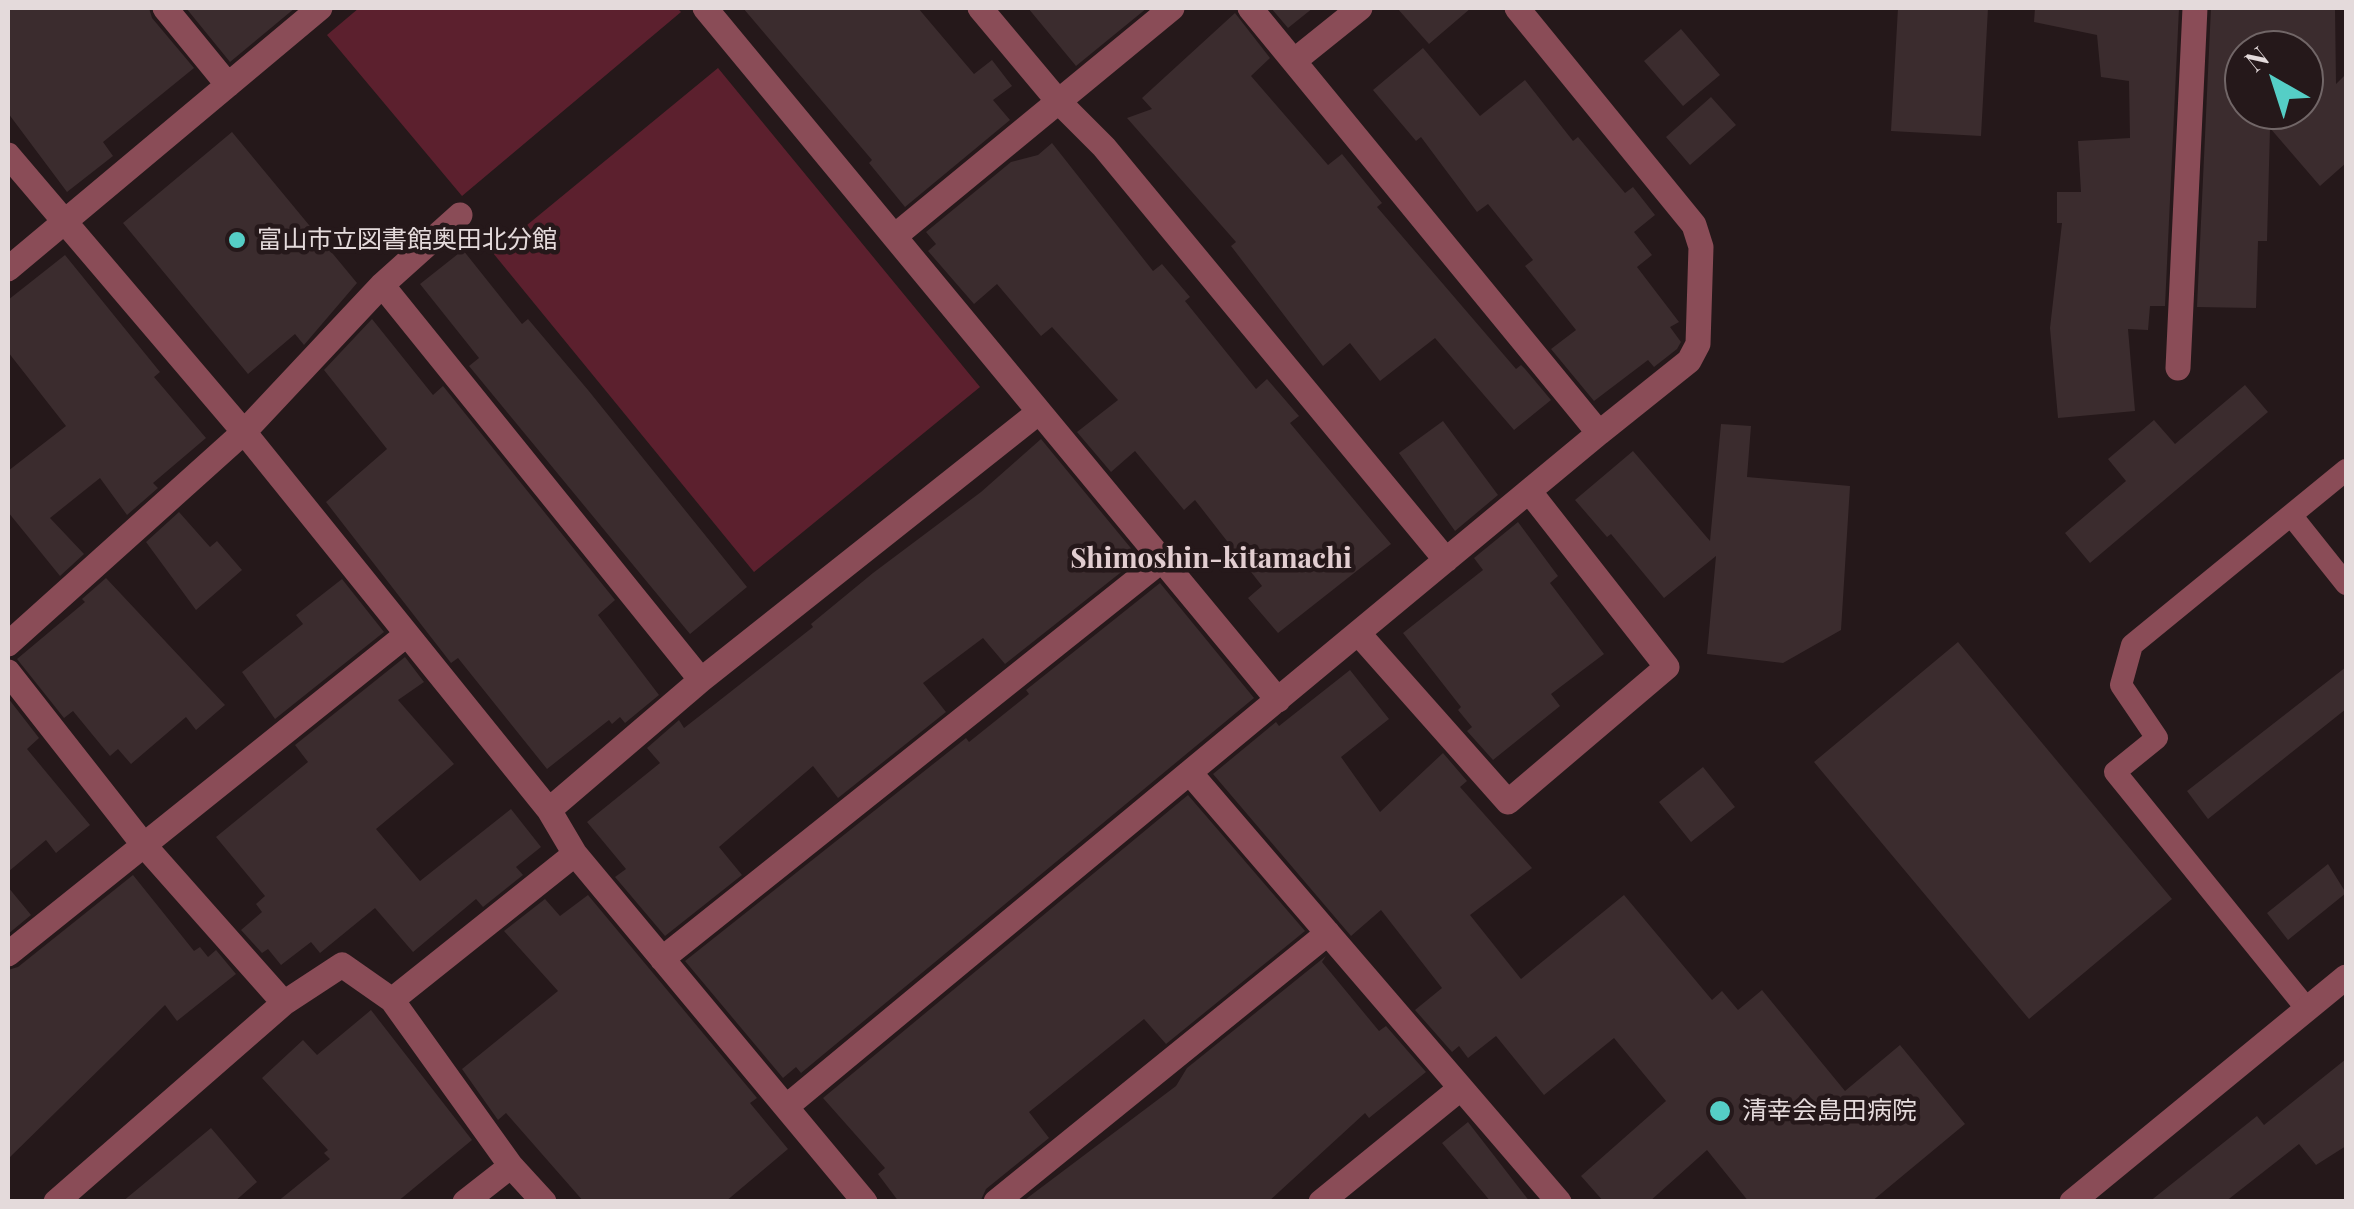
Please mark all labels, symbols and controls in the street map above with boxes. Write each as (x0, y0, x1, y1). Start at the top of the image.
north arrow (2224, 30, 2324, 130)
text: N (2237, 37, 2276, 79)
place label: 富山市立図書館奥田北分館 (257, 225, 557, 255)
marker: 富山市立図書館奥田北分館 (226, 229, 248, 251)
district label: Shimoshin-kitamachi (1070, 542, 1352, 576)
place label: 清幸会島田病院 (1742, 1096, 1917, 1126)
marker: 清幸会島田病院 (1707, 1098, 1733, 1124)

